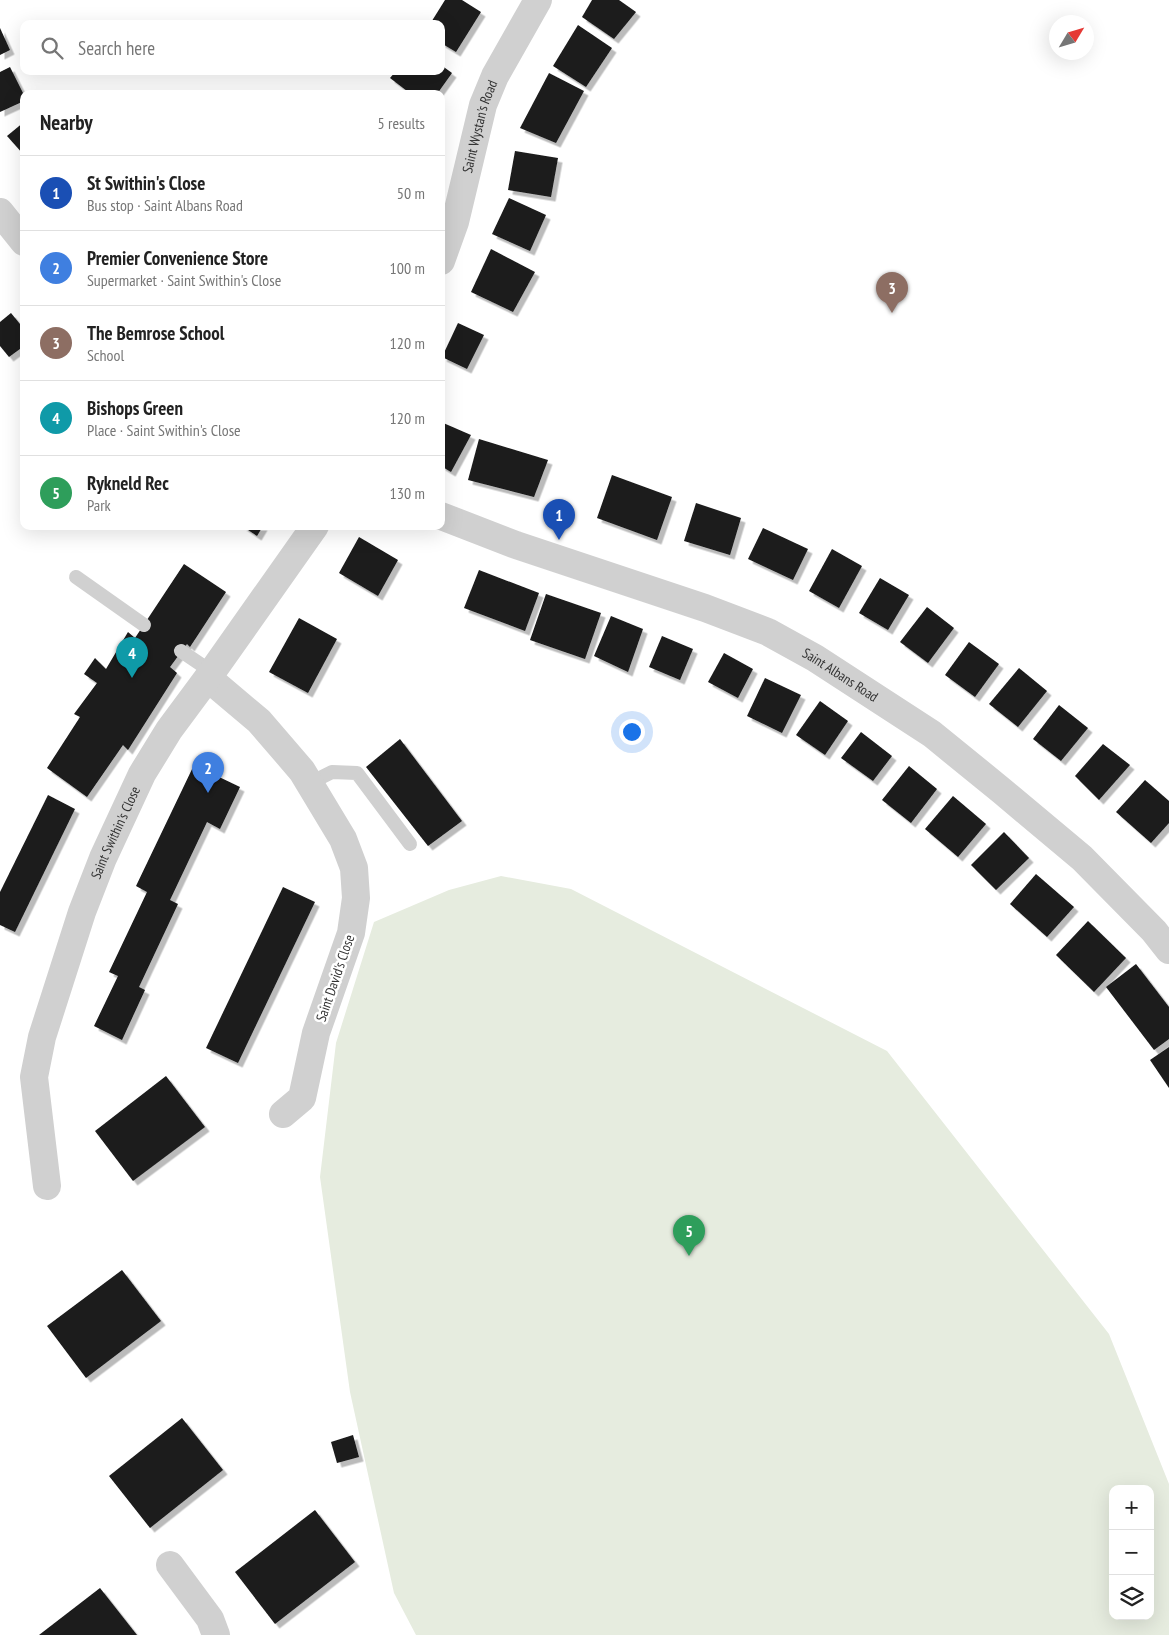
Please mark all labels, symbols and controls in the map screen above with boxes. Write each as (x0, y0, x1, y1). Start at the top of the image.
north arrow (1049, 15, 1094, 60)
search box (20, 20, 445, 75)
icon: search (38, 34, 66, 62)
text: Search here (78, 36, 155, 60)
street label: Saint Wystan's Road (458, 77, 501, 175)
text: Nearby (40, 109, 93, 136)
text: 5 results (378, 113, 425, 133)
text: St Swithin's Close (87, 171, 205, 195)
text: 1 (52, 183, 60, 203)
text: 50 m (397, 183, 425, 203)
text: Bus stop · Saint Albans Road (87, 195, 243, 215)
text: Premier Convenience Store (87, 246, 268, 270)
text: 2 (52, 258, 60, 278)
text: 100 m (390, 258, 425, 278)
text: Supermarket · Saint Swithin's Close (87, 270, 281, 290)
pin: 3 (876, 272, 908, 313)
text: The Bemrose School (87, 321, 224, 345)
text: 3 (52, 333, 60, 353)
text: 120 m (390, 333, 425, 353)
text: School (87, 345, 124, 365)
text: Bishops Green (87, 396, 183, 420)
text: 4 (52, 408, 60, 428)
text: 120 m (390, 408, 425, 428)
text: Place · Saint Swithin's Close (87, 420, 241, 440)
text: Rykneld Rec (87, 471, 169, 495)
text: 5 (52, 483, 60, 503)
text: 130 m (390, 483, 425, 503)
text: Park (87, 495, 111, 515)
pin: 1 (543, 499, 575, 540)
pin: 4 (116, 637, 148, 678)
street label: Saint Albans Road (799, 644, 882, 706)
your location (619, 719, 645, 745)
pin: 2 (192, 752, 224, 793)
street label: Saint Swithin's Close (87, 783, 144, 882)
street label: Saint David's Close (312, 932, 358, 1024)
pin: 5 (673, 1215, 705, 1256)
map controls (1109, 1485, 1154, 1620)
button: + (1109, 1485, 1154, 1530)
button: − (1109, 1530, 1154, 1575)
button: layers (1109, 1575, 1154, 1620)

